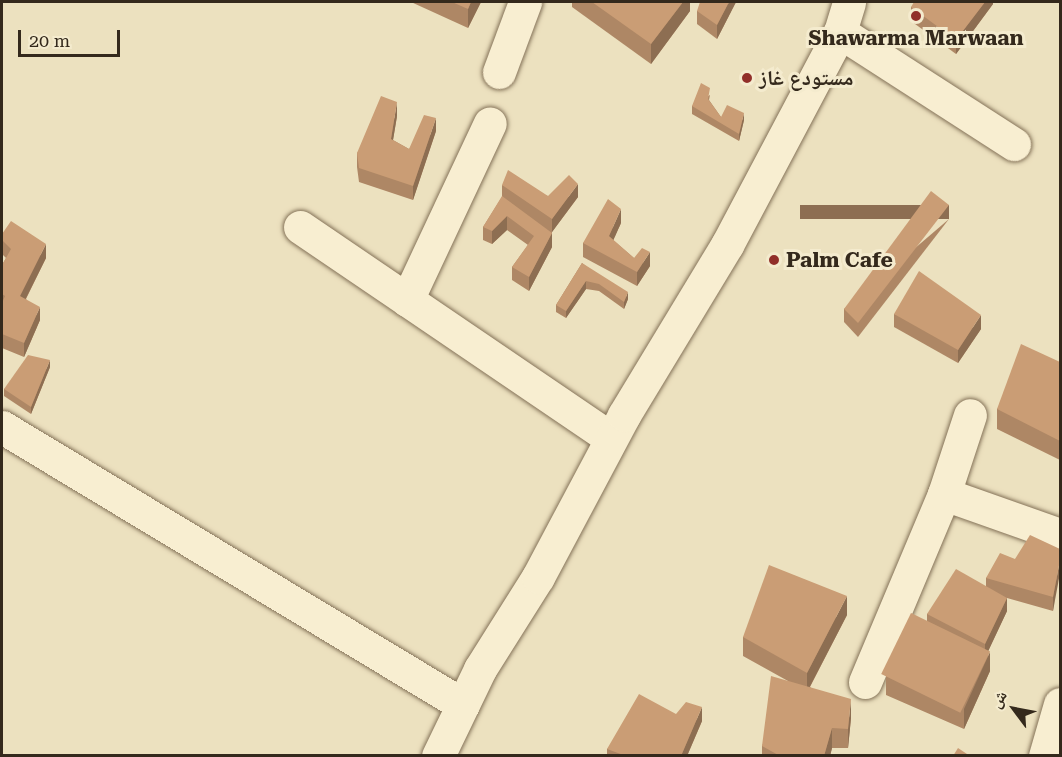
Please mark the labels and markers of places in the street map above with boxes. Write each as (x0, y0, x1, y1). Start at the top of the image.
marker: Shawarma Marwaan (909, 9, 923, 23)
place label: Shawarma Marwaan (808, 25, 1024, 51)
place label: مستودع غاز (759, 65, 853, 91)
marker: مستودع غاز (740, 71, 754, 85)
place label: Palm Cafe (786, 247, 893, 273)
marker: Palm Cafe (767, 253, 781, 267)

